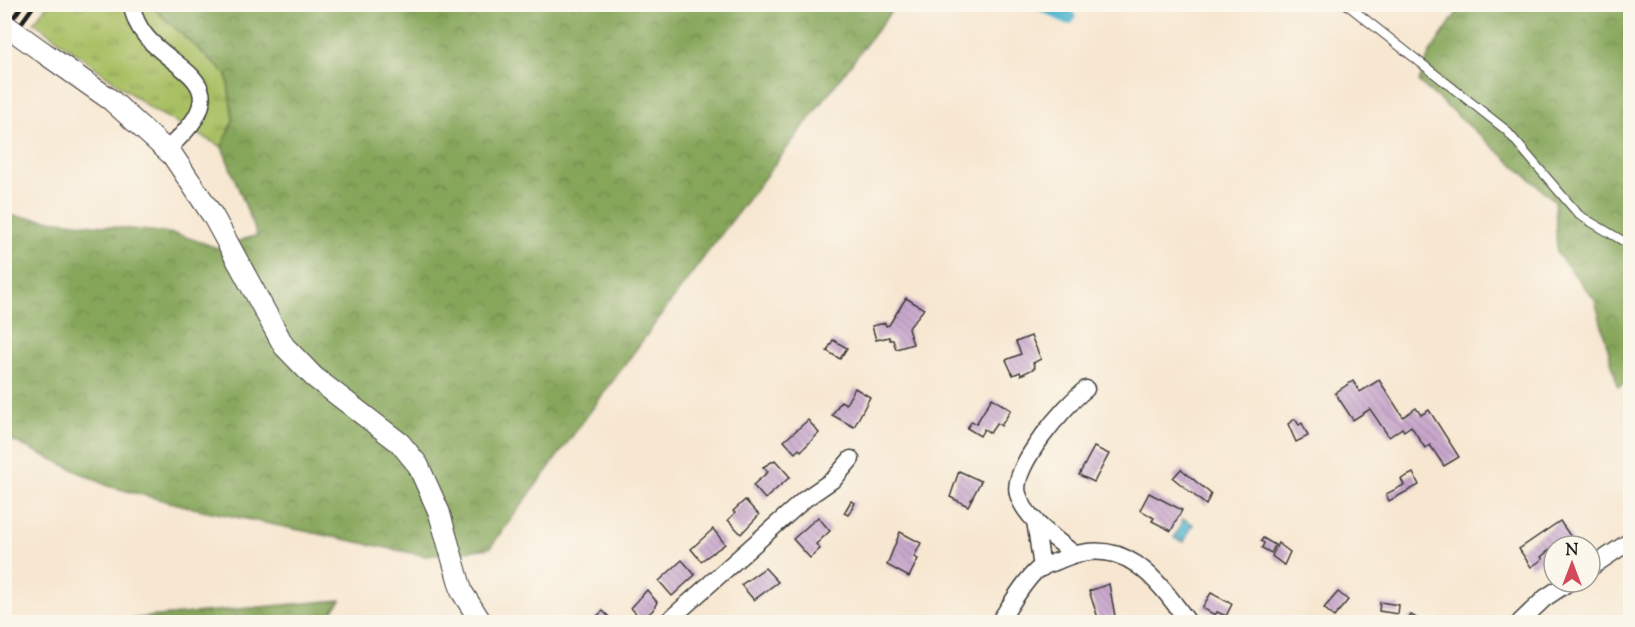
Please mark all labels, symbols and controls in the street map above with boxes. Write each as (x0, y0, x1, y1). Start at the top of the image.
north arrow (1542, 534, 1602, 594)
text: N (1566, 540, 1579, 563)

